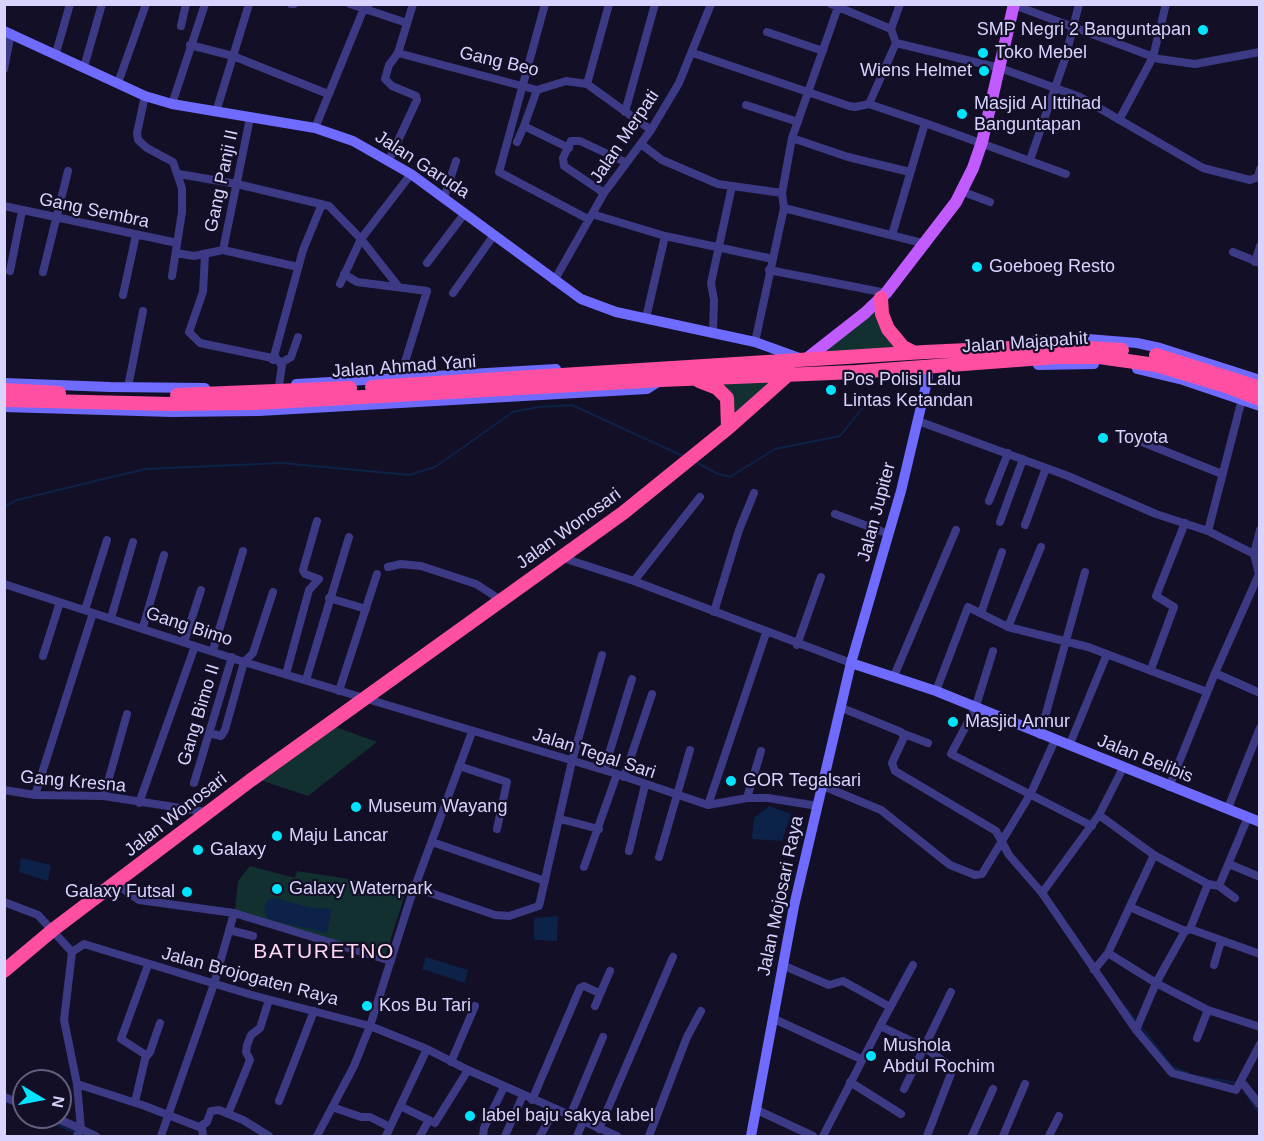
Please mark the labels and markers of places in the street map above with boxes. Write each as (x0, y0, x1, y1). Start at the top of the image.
place label: SMP Negri 2 Banguntapan (977, 19, 1191, 41)
marker: SMP Negri 2 Banguntapan (1196, 23, 1210, 37)
place label: Toko Mebel (995, 42, 1087, 64)
marker: Toko Mebel (976, 46, 990, 60)
place label: Wiens Helmet (860, 60, 972, 82)
marker: Wiens Helmet (977, 64, 991, 78)
place label: Masjid Al Ittihad Banguntapan (974, 93, 1101, 136)
marker: Masjid Al Ittihad Banguntapan (955, 107, 969, 121)
place label: Goeboeg Resto (989, 256, 1115, 278)
marker: Goeboeg Resto (970, 260, 984, 274)
place label: Pos Polisi Lalu Lintas Ketandan (843, 369, 973, 412)
marker: Pos Polisi Lalu Lintas Ketandan (824, 383, 838, 397)
place label: Toyota (1115, 427, 1168, 449)
marker: Toyota (1096, 431, 1110, 445)
place label: Masjid Annur (965, 711, 1070, 733)
marker: Masjid Annur (946, 715, 960, 729)
place label: GOR Tegalsari (743, 770, 861, 792)
marker: GOR Tegalsari (724, 774, 738, 788)
place label: Museum Wayang (368, 796, 507, 818)
marker: Museum Wayang (349, 800, 363, 814)
place label: Maju Lancar (289, 825, 388, 847)
marker: Maju Lancar (270, 829, 284, 843)
place label: Galaxy (210, 839, 266, 861)
marker: Galaxy (191, 843, 205, 857)
place label: Galaxy Waterpark (289, 878, 432, 900)
place label: Galaxy Futsal (65, 881, 175, 903)
marker: Galaxy Waterpark (270, 882, 284, 896)
marker: Galaxy Futsal (180, 885, 194, 899)
place label: Kos Bu Tari (379, 995, 471, 1017)
marker: Kos Bu Tari (360, 999, 374, 1013)
place label: Mushola Abdul Rochim (883, 1035, 995, 1078)
marker: Mushola Abdul Rochim (864, 1049, 878, 1063)
place label: label baju sakya label (482, 1105, 654, 1127)
marker: label baju sakya label (463, 1109, 477, 1123)

